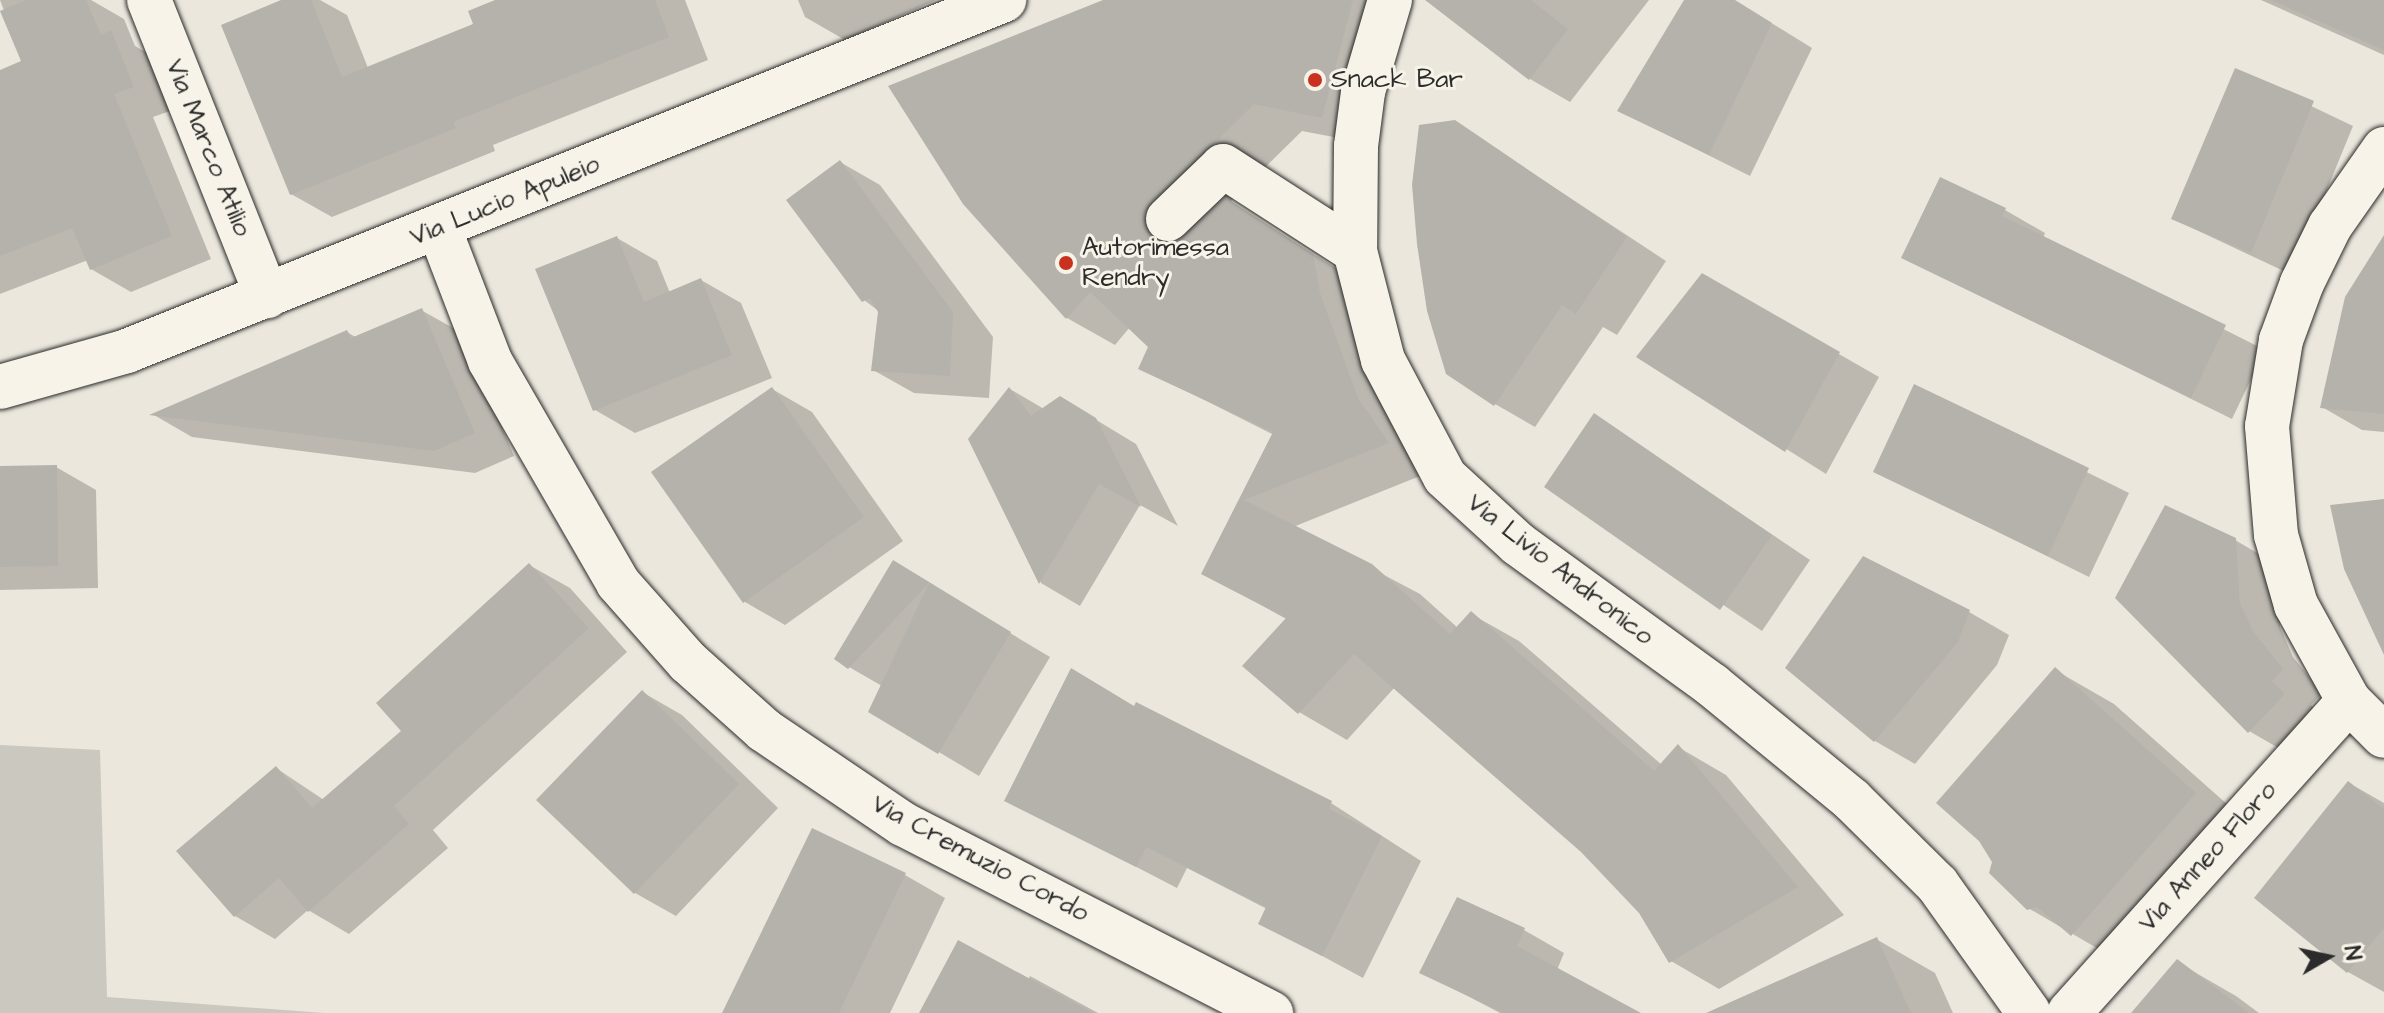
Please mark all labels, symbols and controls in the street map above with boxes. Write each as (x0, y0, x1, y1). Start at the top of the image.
street label: Via Marco Atilio (158, 55, 258, 241)
place label: Snack Bar (1331, 64, 1463, 96)
marker: Snack Bar (1306, 71, 1324, 89)
street label: Via Lucio Apuleio (406, 149, 604, 253)
place label: Autorimessa Rendry (1082, 232, 1229, 294)
marker: Autorimessa Rendry (1057, 254, 1075, 272)
street label: Via Livio Andronico (1460, 487, 1660, 653)
street label: Via Anneo Floro (2132, 775, 2284, 939)
street label: Via Cremuzio Cordo (866, 789, 1094, 929)
north arrow (2288, 917, 2368, 997)
text: N (2336, 944, 2369, 962)

